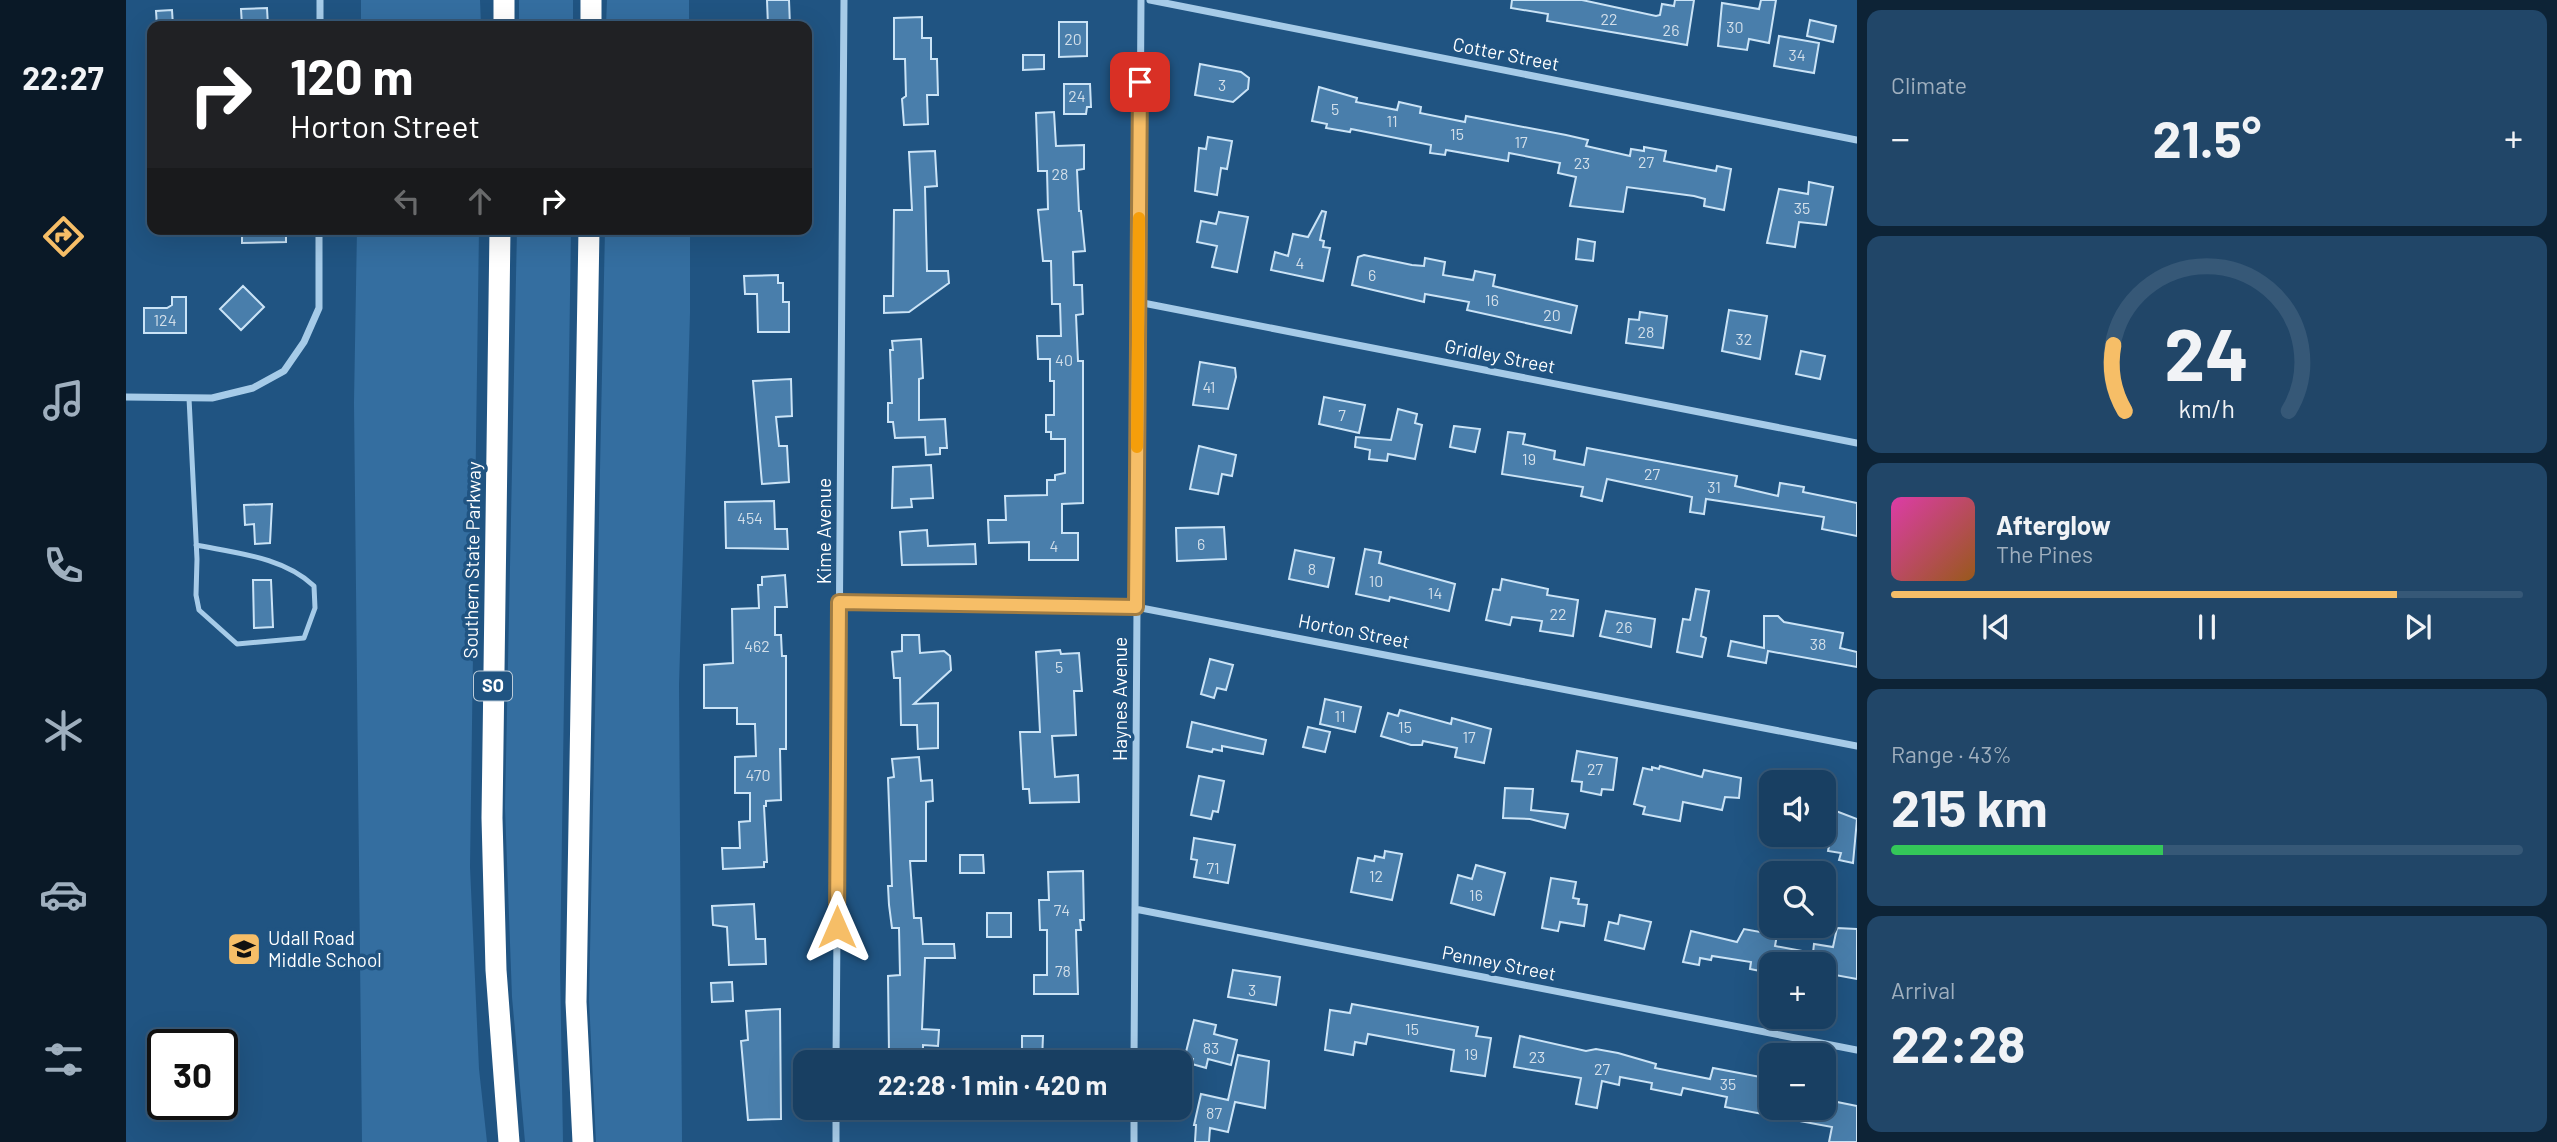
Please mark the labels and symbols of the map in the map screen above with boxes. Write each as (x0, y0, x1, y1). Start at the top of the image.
house number: 22 (1600, 9, 1618, 28)
house number: 30 (1726, 17, 1744, 36)
house number: 26 (1663, 20, 1679, 39)
house number: 20 (1064, 29, 1082, 48)
street label: Cotter Street (1451, 32, 1561, 75)
house number: 34 (1788, 45, 1806, 64)
pin (1110, 52, 1170, 112)
house number: 3 (1218, 75, 1226, 94)
house number: 24 (1068, 86, 1086, 105)
house number: 5 (1331, 99, 1339, 118)
house number: 11 (1386, 111, 1398, 130)
house number: 15 (1450, 124, 1464, 143)
house number: 17 (1514, 132, 1528, 151)
house number: 27 (1638, 152, 1654, 171)
house number: 23 (1574, 153, 1590, 172)
house number: 28 (1052, 164, 1068, 183)
house number: 35 (1794, 198, 1810, 217)
house number: 4 (1296, 253, 1304, 272)
house number: 6 (1368, 265, 1376, 284)
house number: 16 (1485, 290, 1499, 309)
house number: 20 (1543, 305, 1561, 324)
house number: 124 (154, 310, 177, 329)
house number: 28 (1638, 322, 1654, 341)
house number: 32 (1736, 329, 1752, 348)
street label: Gridley Street (1443, 333, 1557, 378)
house number: 40 (1055, 350, 1073, 369)
house number: 41 (1203, 377, 1215, 396)
house number: 7 (1338, 405, 1346, 424)
house number: 19 (1522, 449, 1536, 468)
street label: Southern State Parkway (458, 461, 485, 659)
house number: 27 (1644, 464, 1660, 483)
house number: 31 (1707, 477, 1721, 496)
street label: Kime Avenue (812, 478, 835, 584)
house number: 454 (737, 508, 763, 527)
house number: 6 (1197, 534, 1205, 553)
house number: 4 (1050, 536, 1058, 555)
house number: 8 (1308, 559, 1316, 578)
house number: 10 (1369, 571, 1383, 590)
house number: 14 (1428, 583, 1442, 602)
house number: 22 (1549, 604, 1567, 623)
street label: Horton Street (1297, 608, 1412, 653)
house number: 26 (1616, 617, 1632, 636)
house number: 38 (1810, 634, 1826, 653)
house number: 462 (744, 636, 770, 655)
street label: Haynes Avenue (1108, 637, 1131, 761)
house number: 5 (1055, 657, 1063, 676)
road number: SO (474, 672, 512, 700)
house number: 11 (1334, 706, 1346, 725)
house number: 15 (1398, 717, 1412, 736)
house number: 17 (1462, 727, 1476, 746)
house number: 27 (1587, 759, 1603, 778)
house number: 470 (746, 765, 770, 784)
house number: 71 (1206, 858, 1220, 877)
house number: 12 (1369, 866, 1383, 885)
house number: 16 (1469, 885, 1483, 904)
position arrow (800, 890, 874, 964)
house number: 74 (1054, 900, 1070, 919)
place label: Udall Road Middle School (268, 926, 382, 971)
school or university icon: Udall Road Middle School (225, 930, 263, 968)
street label: Penney Street (1440, 940, 1558, 985)
house number: 78 (1055, 961, 1071, 980)
house number: 3 (1248, 980, 1256, 999)
house number: 15 (1405, 1019, 1419, 1038)
speed limit sign: 30 (147, 1029, 238, 1120)
house number: 83 (1203, 1038, 1219, 1057)
house number: 19 (1464, 1044, 1478, 1063)
house number: 23 (1529, 1047, 1545, 1066)
house number: 27 (1594, 1059, 1610, 1078)
house number: 35 (1720, 1074, 1736, 1093)
house number: 87 (1206, 1103, 1222, 1122)

